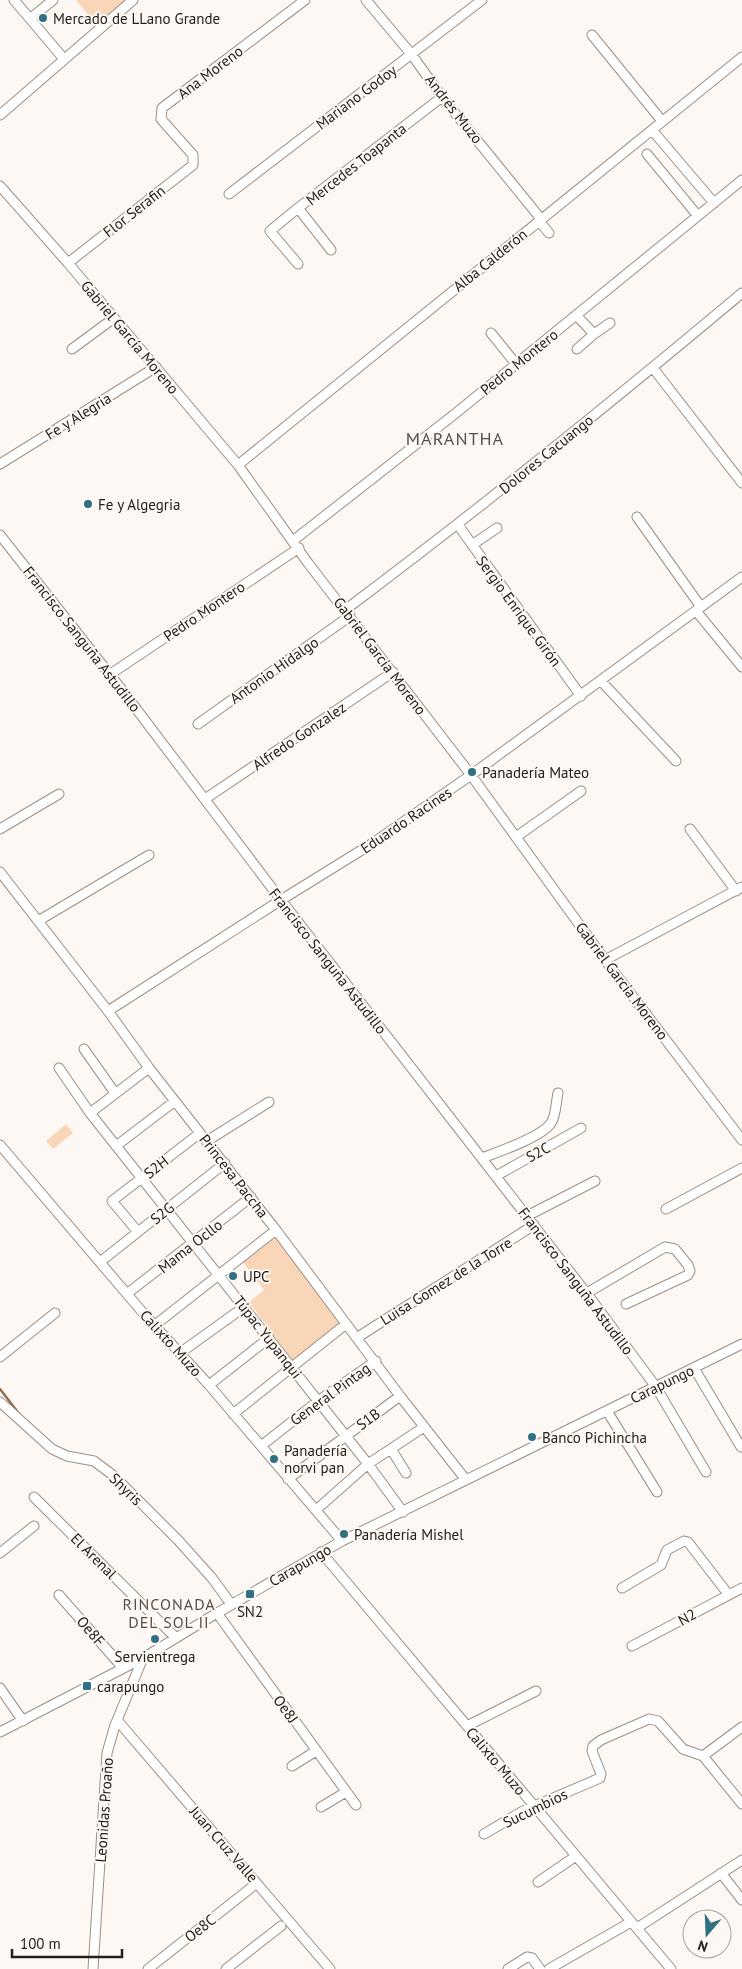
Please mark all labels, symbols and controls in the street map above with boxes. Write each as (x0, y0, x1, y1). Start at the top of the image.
place label: Mercado de LLano Grande (53, 9, 220, 28)
marker: Mercado de LLano Grande (37, 12, 49, 24)
street label: Ana Moreno (173, 41, 247, 103)
street label: Mariano Godoy (312, 60, 400, 134)
street label: Andrés Muzo (421, 71, 487, 147)
street label: Mercedes Toapanta (302, 119, 410, 209)
street label: Flor Serafin (99, 181, 169, 241)
street label: Alba Calderón (449, 224, 531, 296)
street label: Gabriel García Moreno (77, 276, 183, 398)
street label: Pedro Montero (476, 325, 562, 399)
street label: Fe y Alegria (41, 388, 115, 444)
street label: Dolores Cacuango (495, 410, 597, 498)
district label: MARANTHA (406, 427, 504, 450)
place label: Fe y Algegria (98, 495, 180, 514)
marker: Fe y Algegria (82, 498, 94, 510)
street label: Sergio Enrique Girón (472, 552, 566, 670)
street label: Francisco Sanguña Astudillo (19, 562, 145, 716)
street label: Pedro Montero (160, 577, 248, 645)
street label: Gabriel García Moreno (329, 593, 431, 719)
street label: Antonio Hidalgo (226, 632, 322, 708)
street label: Alfredo Gonzalez (249, 698, 349, 774)
place label: Panadería Mateo (482, 763, 589, 782)
marker: Panadería Mateo (466, 766, 478, 778)
street label: Eduardo Racines (357, 782, 455, 858)
street label: Francisco Sanguña Astudillo (265, 884, 391, 1038)
street label: Gabriel García Moreno (571, 918, 673, 1044)
street label: Princesa Paccha (195, 1130, 273, 1222)
street label: S2C (523, 1138, 553, 1166)
street label: S2H (140, 1151, 172, 1183)
street label: S2G (146, 1198, 178, 1228)
street label: Francisco Sanguña Astudillo (514, 1203, 638, 1359)
street label: Mama Ocllo (154, 1215, 226, 1277)
street label: Luisa Gomez de la Torre (377, 1233, 515, 1329)
place label: UPC (243, 1267, 269, 1286)
marker: UPC (227, 1270, 239, 1282)
street label: Túpac Yupanqui (230, 1292, 306, 1382)
street label: Calixto Muzo (136, 1306, 206, 1380)
street label: General Pintag (286, 1358, 374, 1430)
street label: Carapungo (627, 1360, 697, 1408)
street label: S1B (352, 1404, 384, 1434)
place label: Banco Pichincha (542, 1428, 647, 1447)
marker: Banco Pichincha (526, 1431, 538, 1443)
place label: Panadería norvi pan (284, 1441, 347, 1477)
marker: Panadería norvi pan (268, 1453, 280, 1465)
street label: Shyris (106, 1469, 146, 1509)
place label: Panadería Mishel (354, 1525, 464, 1544)
marker: Panadería Mishel (338, 1528, 350, 1540)
street label: El Arenal (67, 1529, 121, 1583)
street label: Carapungo (265, 1540, 335, 1590)
marker: SN2 (244, 1588, 256, 1600)
district label: RINCONADA DEL SOL II (122, 1594, 216, 1632)
place label: SN2 (237, 1602, 263, 1621)
street label: N2 (674, 1604, 700, 1630)
street label: Oe8F (73, 1612, 109, 1650)
marker: Servientrega (149, 1633, 161, 1645)
place label: Servientrega (115, 1647, 195, 1666)
place label: carapungo (97, 1677, 164, 1696)
marker: carapungo (81, 1680, 93, 1692)
street label: Oe8J (269, 1691, 303, 1727)
street label: Calixto Muzo (462, 1723, 530, 1799)
street label: Leonidas Proaño (91, 1757, 117, 1863)
street label: Sucumbios (500, 1784, 570, 1832)
street label: Juan Cruz Valle (185, 1801, 262, 1886)
north arrow (682, 1909, 732, 1959)
street label: Oe8C (181, 1910, 219, 1946)
scale bar (12, 1926, 122, 1958)
text: 100 m (20, 1934, 61, 1953)
text: N (695, 1936, 710, 1956)

